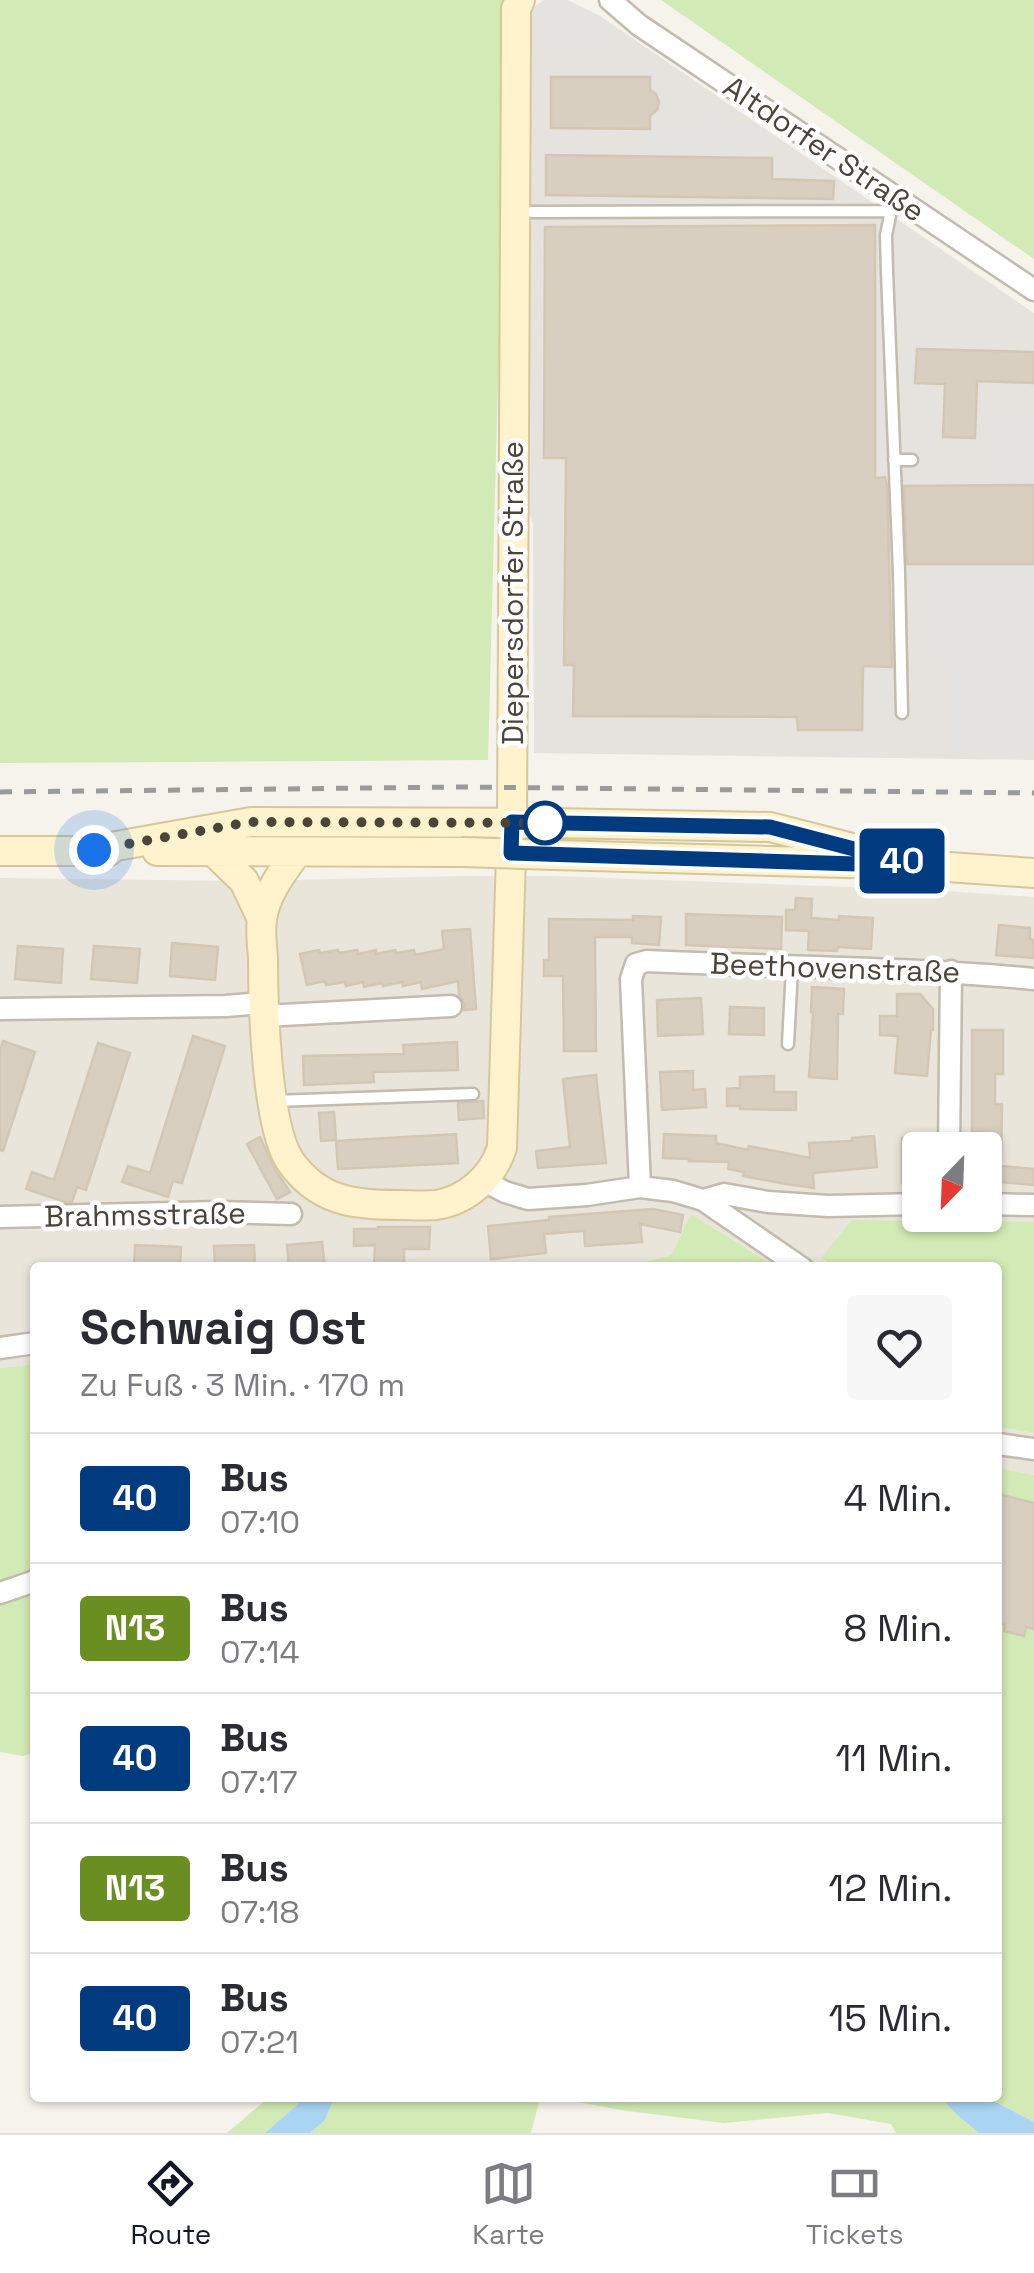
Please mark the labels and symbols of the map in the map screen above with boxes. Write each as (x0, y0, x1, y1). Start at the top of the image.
street label: Altdorfer Straße (716, 67, 933, 230)
street label: Diepersdorfer Straße (493, 441, 532, 745)
unlabelled marker (524, 802, 566, 844)
your location (69, 825, 119, 875)
line badge: 40 (857, 828, 947, 894)
street label: Beethovenstraße (709, 944, 961, 991)
north arrow (902, 1132, 1002, 1232)
street label: Brahmsstraße (44, 1193, 246, 1236)

